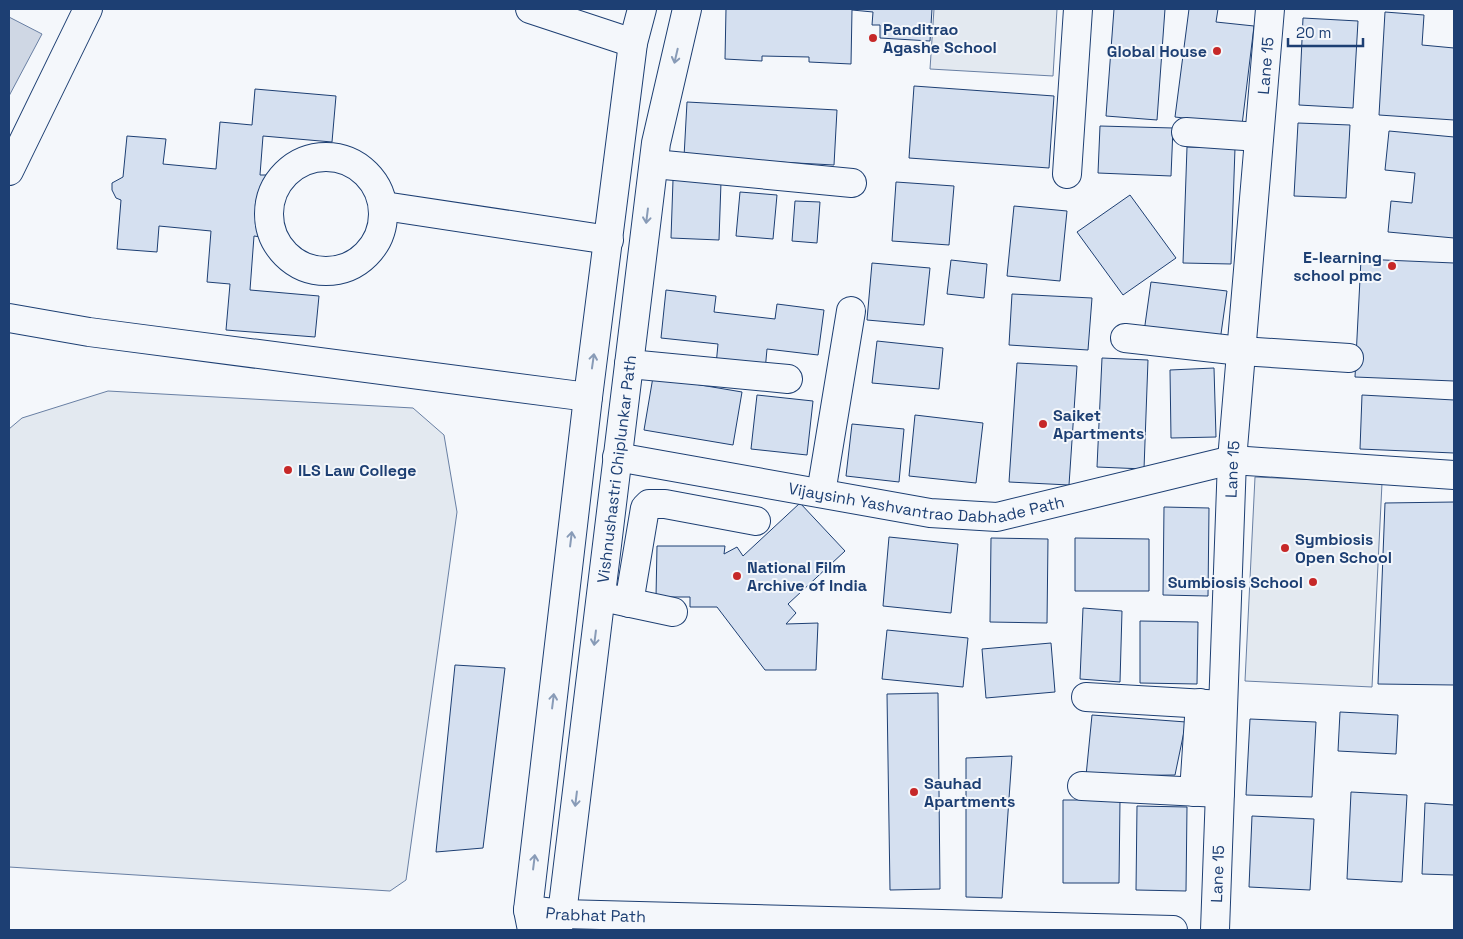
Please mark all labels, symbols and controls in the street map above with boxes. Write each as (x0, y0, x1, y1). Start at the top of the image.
scale bar (1288, 15, 1363, 47)
place label: Panditrao Agashe School (883, 19, 997, 58)
text: 20 m (1296, 23, 1331, 42)
marker: Panditrao Agashe School (867, 32, 879, 44)
street label: Lane 15 (1253, 36, 1279, 95)
place label: Global House (1107, 41, 1207, 62)
marker: Global House (1211, 45, 1223, 57)
one-way arrow (671, 48, 681, 64)
one-way arrow (642, 208, 652, 224)
place label: E-learning school pmc (1293, 247, 1382, 286)
marker: E-learning school pmc (1386, 260, 1398, 272)
one-way arrow (588, 353, 598, 369)
street label: Vishnushastri Chiplunkar Path (592, 354, 641, 584)
place label: Saiket Apartments (1053, 405, 1144, 444)
marker: Saiket Apartments (1037, 418, 1049, 430)
street label: Lane 15 (1221, 440, 1245, 499)
place label: ILS Law College (298, 460, 416, 481)
marker: ILS Law College (282, 464, 294, 476)
street label: Vijaysinh Yashvantrao Dabhade Path (787, 478, 1066, 528)
place label: Symbiosis Open School (1295, 529, 1392, 568)
one-way arrow (566, 532, 576, 548)
marker: Symbiosis Open School (1279, 542, 1291, 554)
place label: National Film Archive of India (747, 557, 867, 596)
marker: National Film Archive of India (731, 570, 743, 582)
place label: Sumbiosis School (1168, 572, 1303, 593)
marker: Sumbiosis School (1307, 576, 1319, 588)
one-way arrow (590, 629, 600, 645)
one-way arrow (548, 693, 558, 709)
place label: Sauhad Apartments (924, 773, 1015, 812)
marker: Sauhad Apartments (908, 786, 920, 798)
one-way arrow (571, 791, 581, 807)
street label: Lane 15 (1206, 845, 1229, 903)
one-way arrow (529, 854, 539, 870)
street label: Prabhat Path (544, 902, 646, 927)

